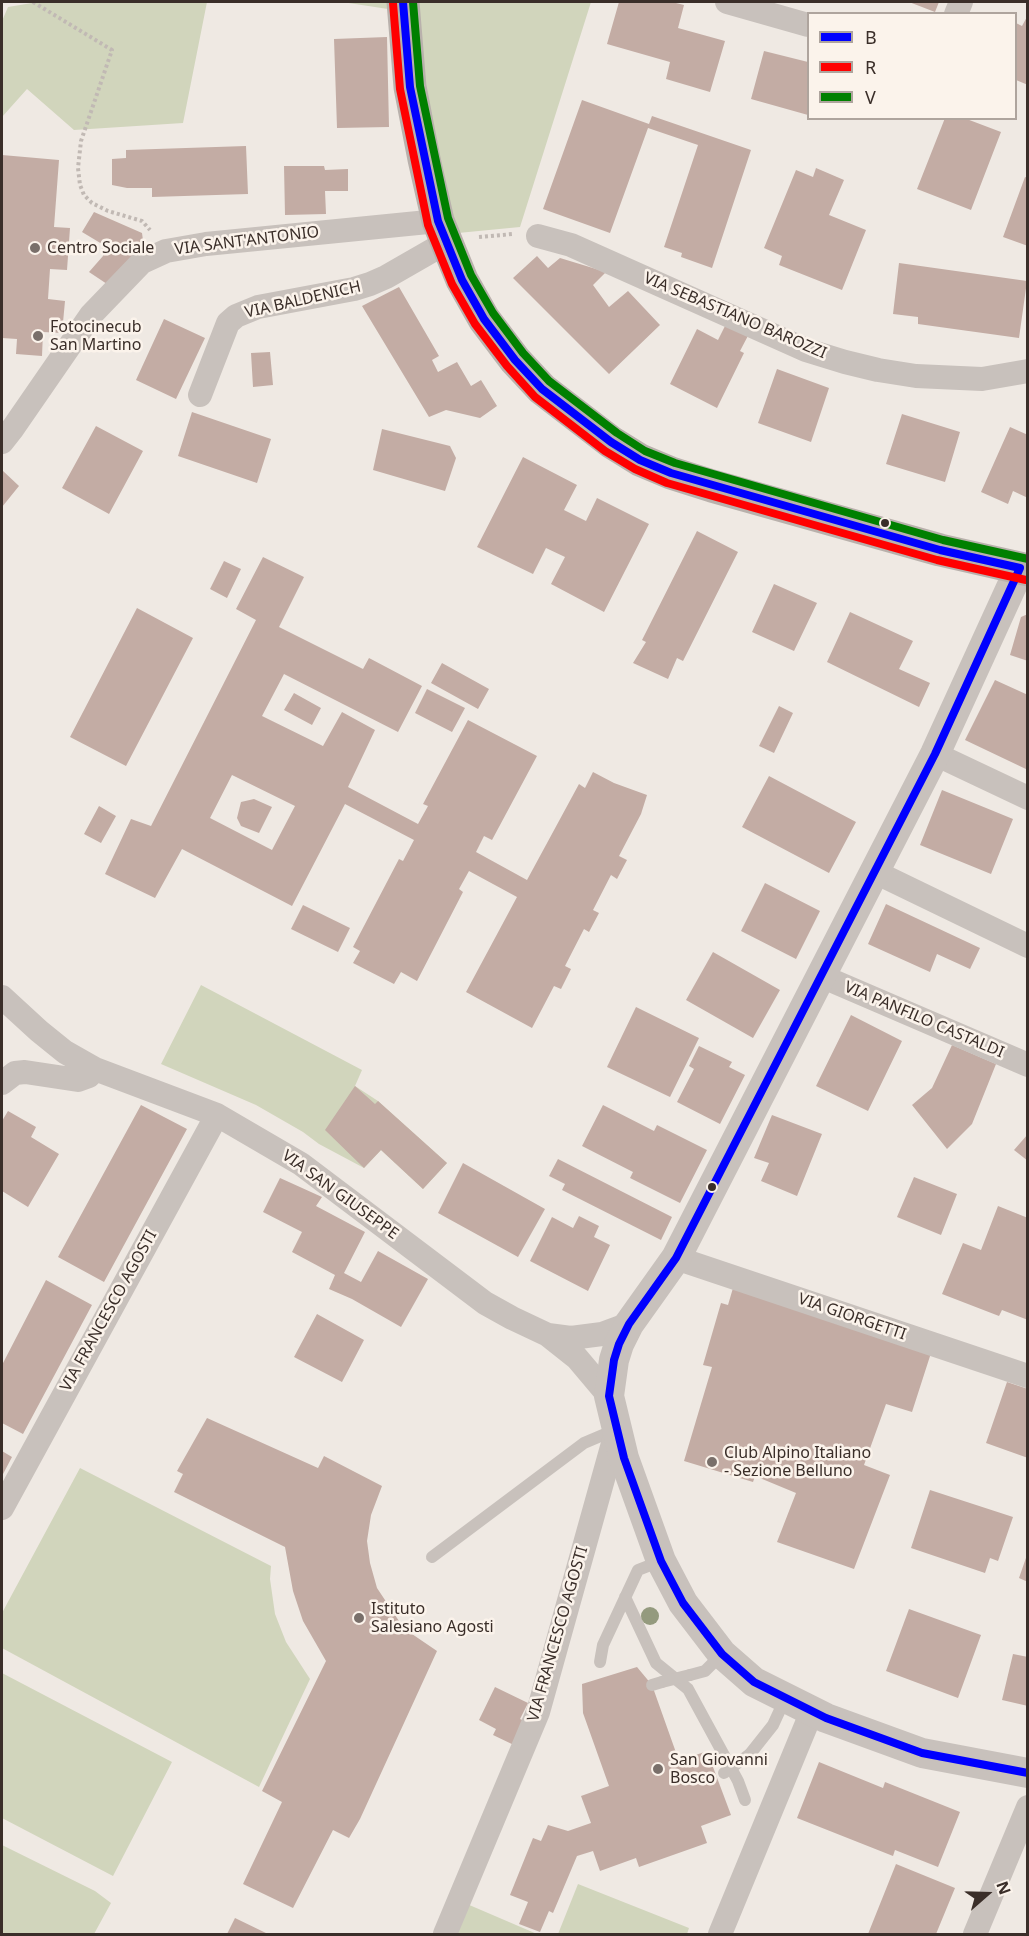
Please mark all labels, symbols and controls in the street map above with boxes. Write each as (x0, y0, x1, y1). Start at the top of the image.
legend (807, 12, 1017, 120)
text: B (865, 25, 877, 49)
text: R (865, 55, 876, 79)
text: V (865, 85, 876, 109)
street label: VIA SANT'ANTONIO (174, 223, 320, 259)
place label: Centro Sociale (47, 238, 154, 258)
marker: Centro Sociale (28, 241, 42, 255)
street label: VIA SEBASTIANO BAROZZI (641, 269, 829, 363)
street label: VIA BALDENICH (243, 277, 363, 323)
place label: Fotocinecub San Martino (50, 317, 142, 355)
marker: Fotocinecub San Martino (31, 329, 45, 343)
unlabelled marker (879, 517, 891, 529)
street label: VIA PANFILO CASTALDI (841, 978, 1007, 1062)
street label: VIA SAN GIUSEPPE (278, 1146, 402, 1244)
unlabelled marker (706, 1181, 718, 1193)
street label: VIA FRANCESCO AGOSTI (57, 1227, 161, 1395)
street label: VIA GIORGETTI (795, 1290, 909, 1344)
place label: Club Alpino Italiano - Sezione Belluno (724, 1443, 871, 1481)
marker: Club Alpino Italiano - Sezione Belluno (705, 1455, 719, 1469)
street label: VIA FRANCESCO AGOSTI (524, 1544, 592, 1724)
place label: Istituto Salesiano Agosti (371, 1599, 494, 1637)
marker: Istituto Salesiano Agosti (352, 1611, 366, 1625)
place label: San Giovanni Bosco (670, 1750, 768, 1788)
marker: San Giovanni Bosco (651, 1762, 665, 1776)
north arrow (957, 1864, 1017, 1924)
text: N (991, 1878, 1016, 1898)

